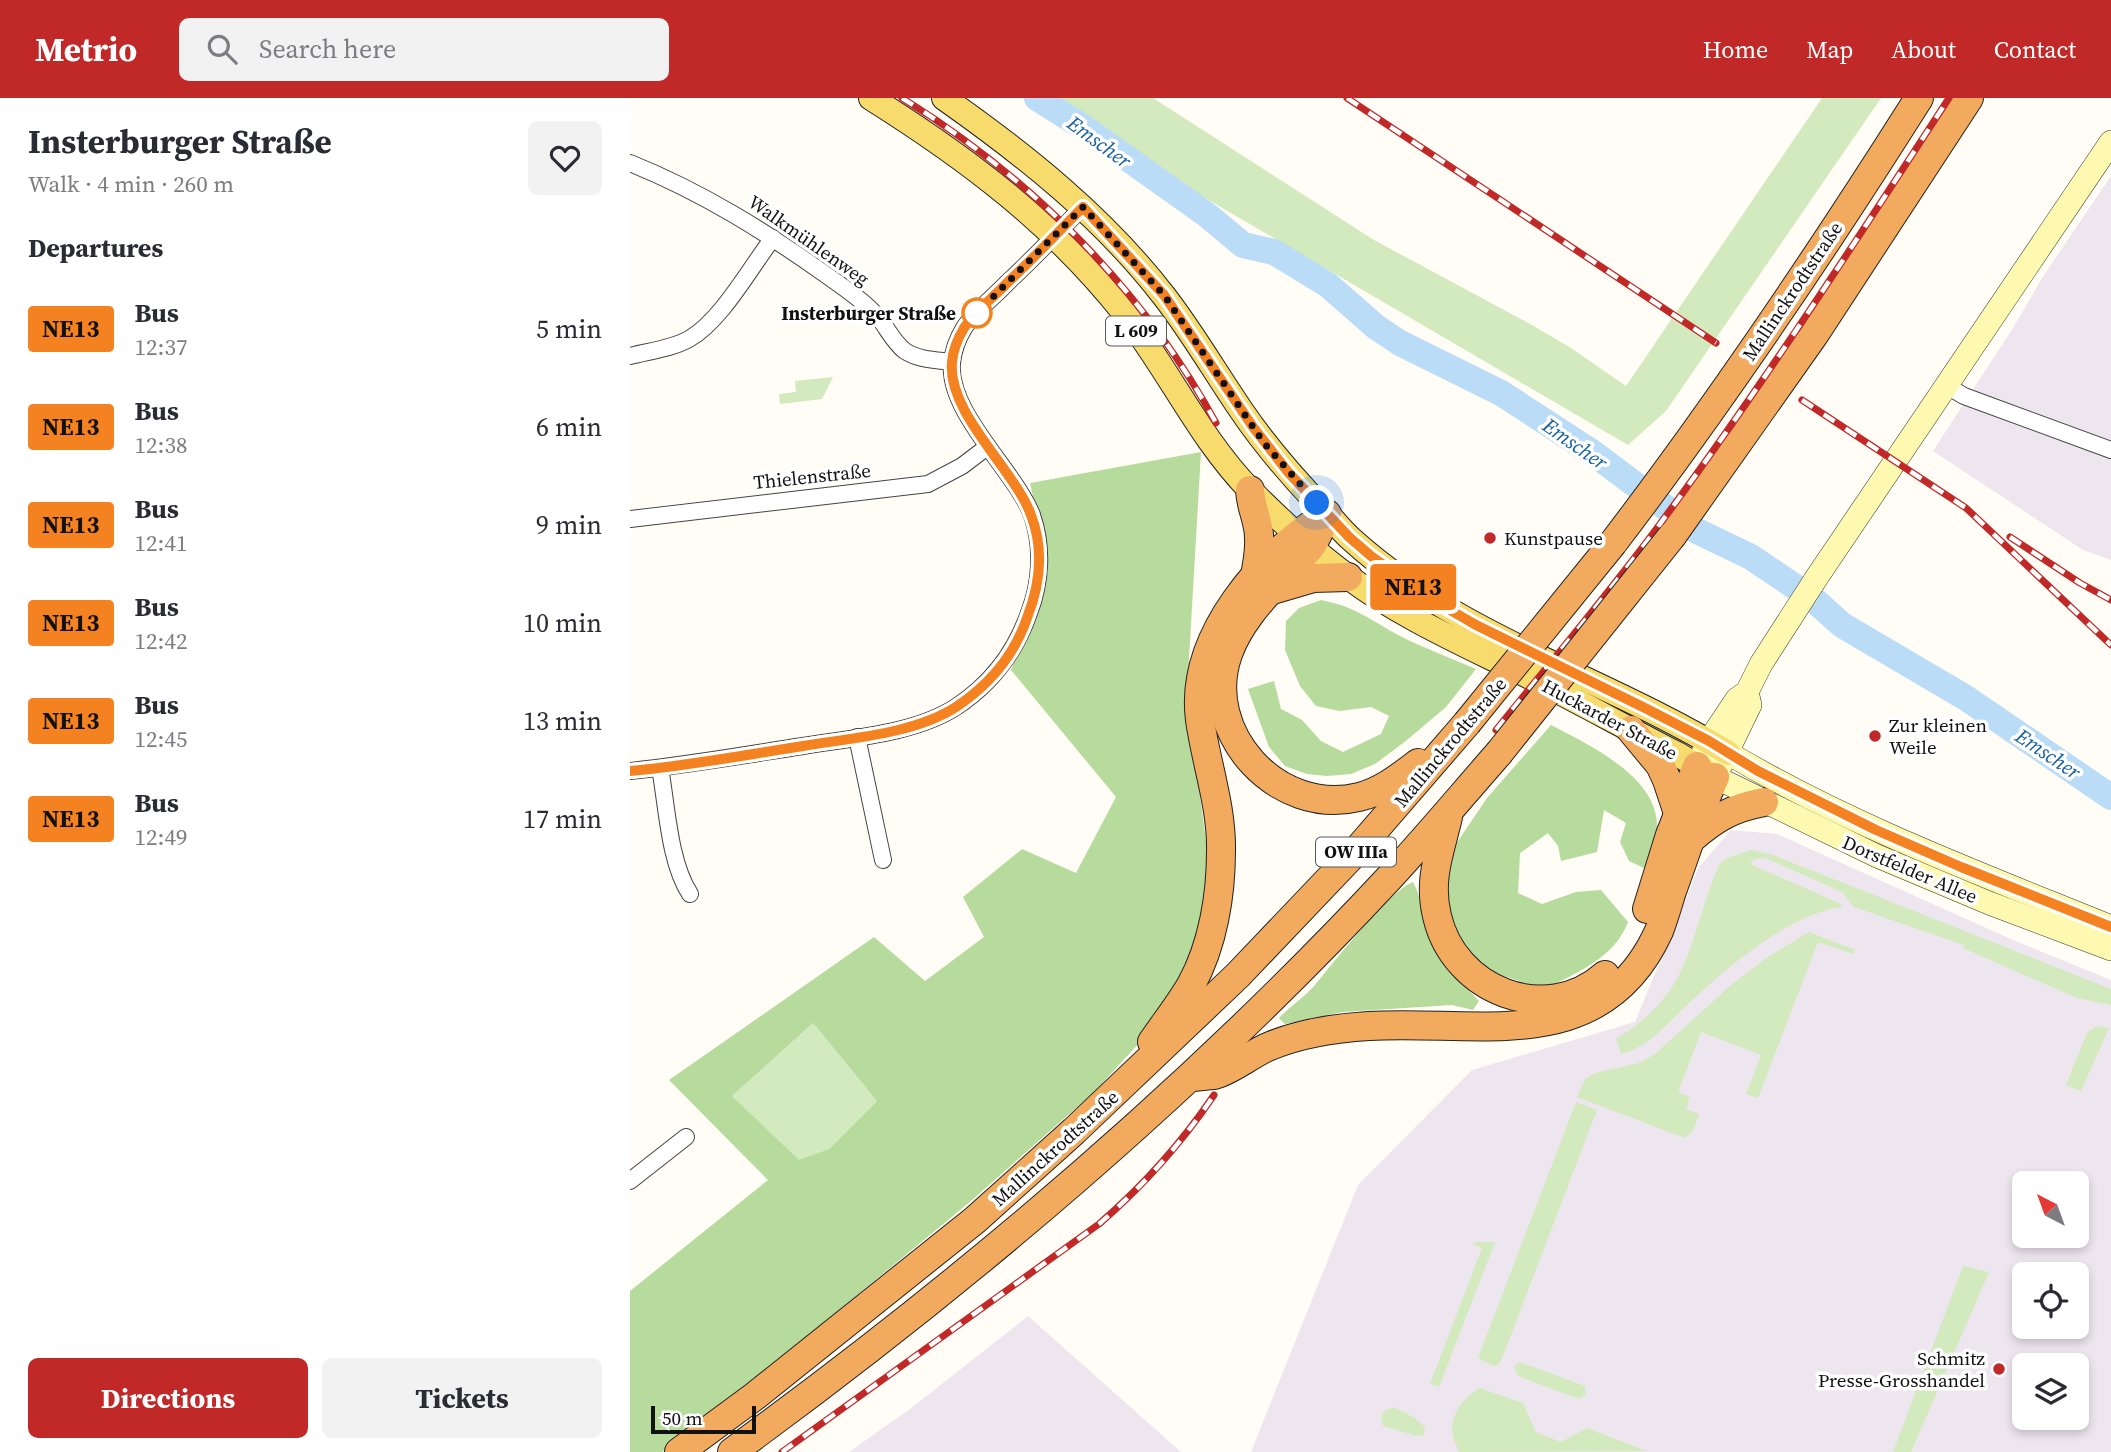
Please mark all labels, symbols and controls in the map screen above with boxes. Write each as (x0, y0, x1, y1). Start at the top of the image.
search box (179, 18, 669, 81)
text: Metrio (35, 27, 137, 72)
icon: search (203, 30, 241, 68)
text: Search here (259, 31, 396, 67)
text: Home (1703, 33, 1768, 66)
text: Map (1806, 33, 1853, 66)
text: About (1891, 33, 1956, 66)
text: Contact (1994, 33, 2076, 66)
water label: Emscher (1060, 108, 1138, 175)
text: Insterburger Straße (28, 119, 332, 164)
button: heart (528, 121, 602, 195)
text: Walk · 4 min · 260 m (28, 168, 234, 200)
street label: Walkmühlenweg (743, 189, 875, 292)
street label: Mallinckrodtstraße (1736, 216, 1848, 366)
text: Departures (28, 230, 163, 266)
text: Bus (135, 295, 179, 331)
marker: Insterburger Straße (962, 298, 992, 328)
place label: Insterburger Straße (781, 300, 956, 326)
text: 5 min (536, 311, 602, 347)
text: NE13 (42, 312, 100, 345)
road number: L 609 (1106, 316, 1166, 345)
text: 12:37 (135, 331, 187, 363)
text: Bus (135, 393, 179, 429)
text: 6 min (536, 409, 602, 445)
text: NE13 (42, 410, 100, 443)
water label: Emscher (1536, 410, 1614, 477)
text: 12:38 (135, 429, 187, 461)
street label: Thielenstraße (752, 457, 872, 495)
your location (1299, 485, 1334, 520)
text: Bus (135, 491, 179, 527)
text: 9 min (536, 507, 602, 543)
text: NE13 (42, 508, 100, 541)
place label: Kunstpause (1504, 525, 1603, 551)
text: 12:41 (135, 527, 187, 559)
marker: Kunstpause (1482, 530, 1498, 546)
line badge: NE13 (1364, 564, 1462, 610)
text: NE13 (1384, 570, 1442, 603)
text: Bus (135, 589, 179, 625)
text: 10 min (523, 605, 602, 641)
text: NE13 (42, 606, 100, 639)
text: 12:42 (135, 625, 187, 657)
street label: Mallinckrodtstraße (1388, 671, 1512, 813)
street label: Huckarder Straße (1538, 672, 1682, 766)
text: Bus (135, 687, 179, 723)
text: 13 min (523, 703, 602, 739)
text: NE13 (42, 704, 100, 737)
place label: Zur kleinen Weile (1889, 712, 1987, 760)
water label: Emscher (2009, 721, 2087, 786)
text: 12:45 (135, 723, 187, 755)
marker: Zur kleinen Weile (1867, 728, 1883, 744)
text: Bus (135, 785, 179, 821)
text: 17 min (523, 801, 602, 837)
text: NE13 (42, 802, 100, 835)
text: 12:49 (135, 821, 187, 853)
street label: Dorstfelder Allee (1839, 829, 1981, 909)
road number: OW IIIa (1316, 838, 1396, 866)
street label: Mallinckrodtstraße (986, 1084, 1124, 1212)
north arrow (2012, 1171, 2090, 1248)
map controls (2012, 1171, 2089, 1430)
button: locate (2012, 1262, 2089, 1339)
place label: Schmitz Presse-Grosshandel (1818, 1345, 1985, 1393)
button: layers (2012, 1353, 2089, 1430)
button: Directions (28, 1358, 308, 1438)
button: Tickets (322, 1358, 602, 1438)
marker: Schmitz Presse-Grosshandel (1991, 1361, 2007, 1377)
scale bar (651, 1403, 756, 1435)
text: 50 m (662, 1405, 703, 1431)

